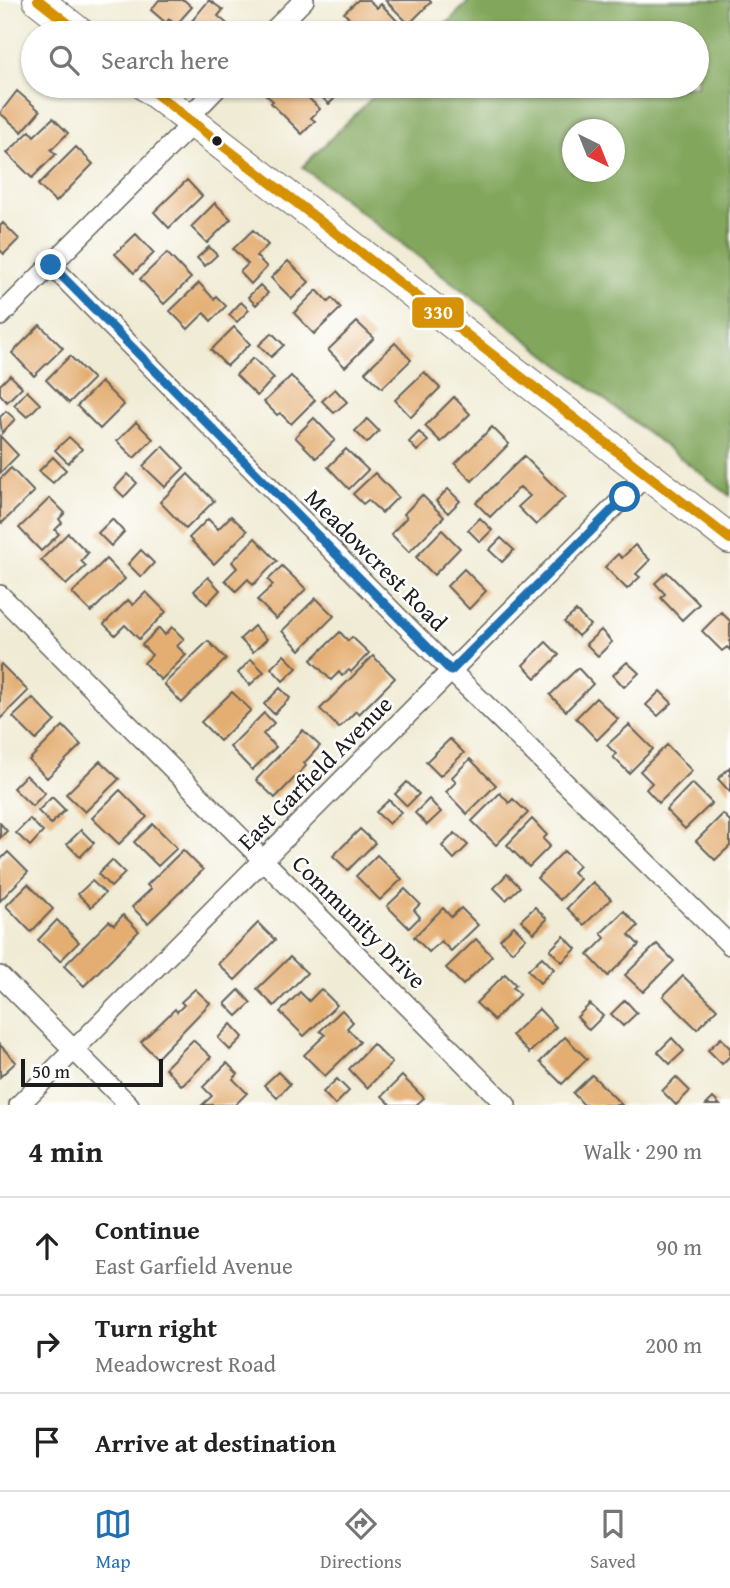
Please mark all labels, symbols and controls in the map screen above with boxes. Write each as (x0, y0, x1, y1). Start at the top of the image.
search box (21, 21, 709, 98)
text: Search here (101, 40, 229, 79)
icon: search (45, 41, 83, 79)
north arrow (562, 119, 625, 182)
unlabelled marker (210, 134, 224, 148)
route end (35, 249, 66, 280)
line badge: 330 (411, 296, 465, 329)
text: 330 (423, 298, 453, 326)
street label: Meadowcrest Road (297, 480, 456, 639)
route start (609, 481, 640, 512)
street label: East Garfield Avenue (229, 687, 400, 858)
street label: Community Drive (284, 847, 434, 997)
scale bar (21, 1056, 163, 1088)
text: 50 m (32, 1057, 70, 1085)
text: 4 min (28, 1129, 103, 1173)
text: Walk · 290 m (583, 1134, 702, 1167)
text: Continue (95, 1210, 200, 1249)
icon: ahead (28, 1227, 66, 1265)
text: 90 m (656, 1230, 702, 1263)
text: East Garfield Avenue (95, 1249, 293, 1282)
text: Turn right (95, 1308, 217, 1347)
icon: right (28, 1325, 66, 1363)
text: 200 m (645, 1328, 702, 1361)
text: Meadowcrest Road (95, 1347, 276, 1380)
icon: arrive (28, 1423, 66, 1461)
text: Arrive at destination (95, 1423, 336, 1462)
tab: Map (94, 1505, 132, 1575)
tab: Directions (320, 1505, 402, 1575)
tab: Saved (590, 1505, 636, 1575)

